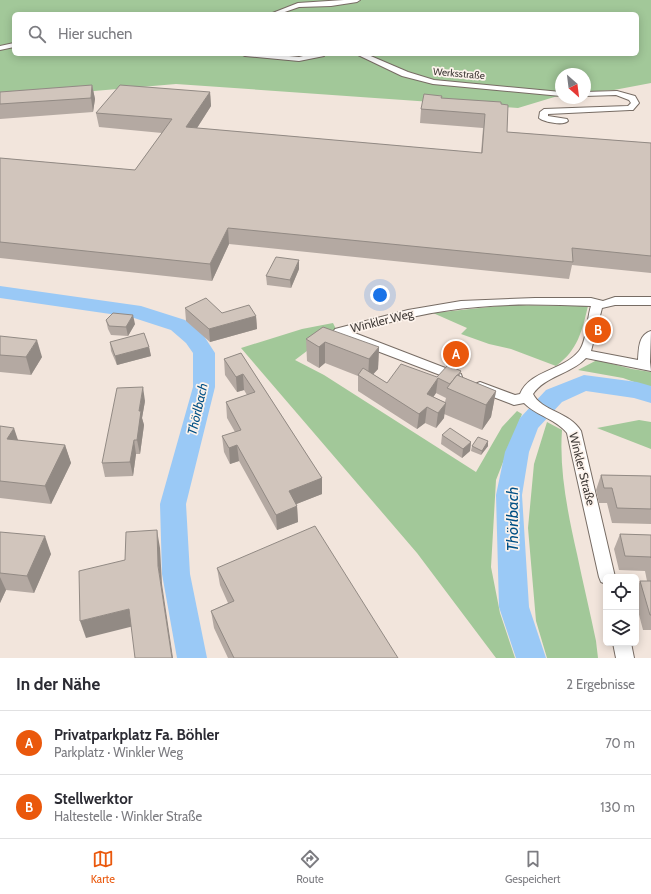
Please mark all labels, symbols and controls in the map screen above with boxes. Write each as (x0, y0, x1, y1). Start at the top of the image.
search box (12, 12, 639, 56)
icon: search (26, 23, 48, 45)
text: Hier suchen (58, 25, 133, 43)
street label: Werksstraße (432, 65, 486, 82)
north arrow (555, 68, 591, 104)
your location (370, 285, 390, 305)
street label: Winkler Weg (349, 305, 416, 336)
pin: B (585, 315, 611, 345)
pin: A (443, 339, 469, 369)
water label: Thörlbach (183, 382, 211, 436)
street label: Winkler Straße (566, 431, 599, 507)
water label: Thörlbach (503, 487, 522, 551)
map controls (603, 574, 639, 646)
button: locate (603, 574, 639, 610)
button: layers (603, 610, 639, 646)
text: In der Nähe (16, 674, 100, 694)
text: 2 Ergebnisse (566, 676, 635, 692)
text: Privatparkplatz Fa. Böhler (54, 726, 219, 744)
text: A (25, 735, 33, 751)
text: 70 m (605, 735, 635, 751)
text: Parkplatz · Winkler Weg (54, 744, 183, 760)
text: Stellwerktor (54, 790, 133, 808)
text: B (25, 799, 33, 815)
text: 130 m (600, 799, 635, 815)
text: Haltestelle · Winkler Straße (54, 808, 202, 824)
tab: Karte (91, 848, 115, 886)
tab: Route (296, 848, 324, 886)
tab: Gespeichert (505, 848, 560, 886)

